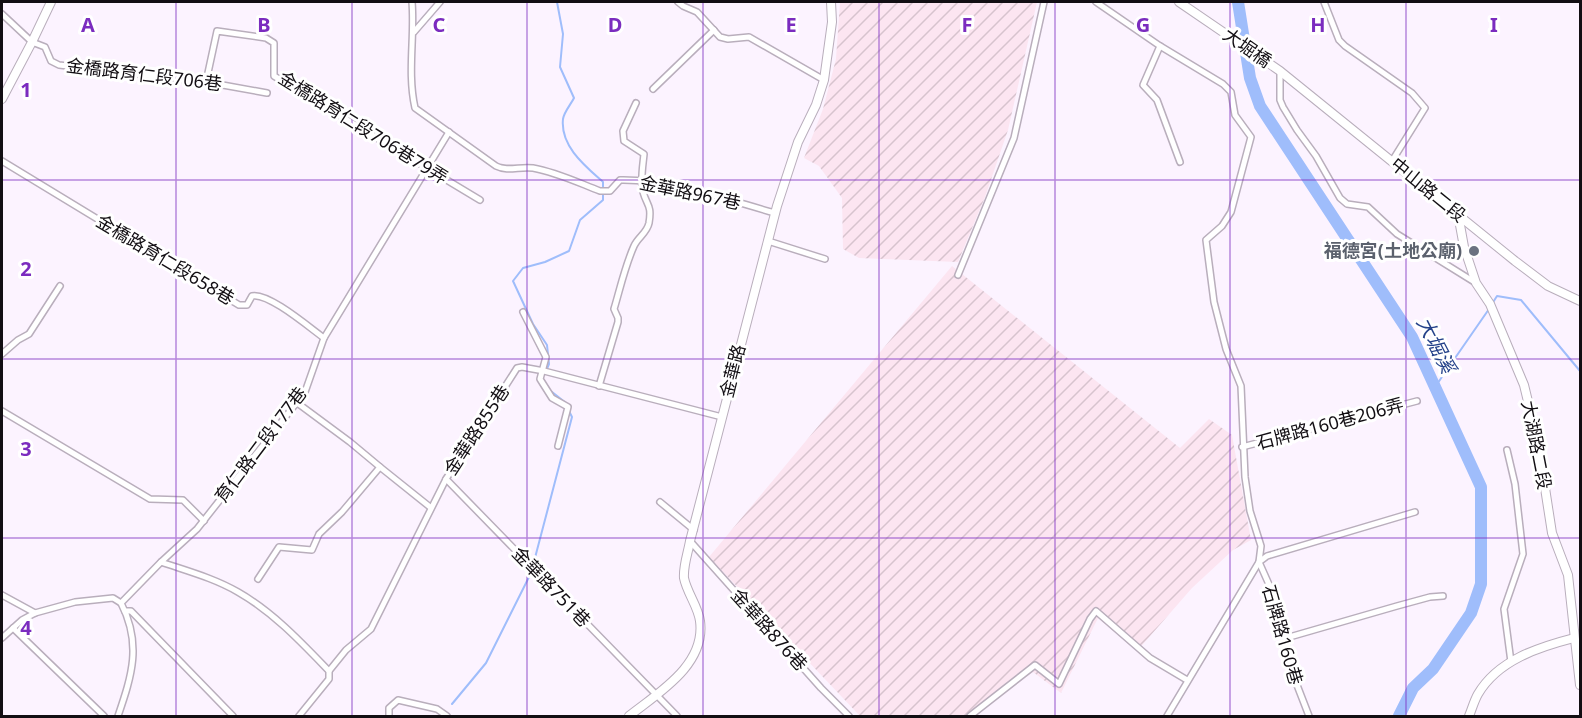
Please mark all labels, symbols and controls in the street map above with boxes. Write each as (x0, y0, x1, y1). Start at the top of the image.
text: A (81, 11, 95, 38)
text: B (257, 11, 271, 38)
text: C (433, 11, 446, 38)
text: D (608, 11, 622, 38)
text: E (785, 11, 797, 38)
text: F (962, 11, 972, 38)
text: G (1136, 11, 1150, 38)
text: H (1310, 11, 1326, 38)
text: I (1490, 11, 1498, 38)
street label: 大堀橋 (1219, 22, 1277, 72)
street label: 金橋路育仁段706巷 (65, 53, 223, 95)
street label: 金橋路育仁段706巷79弄 (274, 65, 453, 189)
text: 1 (20, 76, 32, 103)
street label: 中山路二段 (1386, 152, 1471, 227)
street label: 金華路967巷 (637, 170, 743, 214)
street label: 金橋路育仁段658巷 (92, 208, 239, 310)
place label: 福德宮(土地公廟) (1324, 238, 1462, 262)
marker: 福德宮(土地公廟) (1467, 244, 1481, 258)
text: 2 (20, 255, 32, 282)
water label: 大堀溪 (1411, 312, 1463, 380)
street label: 金華路 (714, 342, 750, 400)
street label: 金華路855巷 (438, 380, 514, 479)
street label: 育仁路二段177巷 (209, 382, 312, 507)
street label: 石牌路160巷206弄 (1253, 392, 1406, 454)
street label: 大湖路二段 (1517, 398, 1557, 491)
text: 3 (20, 435, 32, 462)
street label: 金華路751巷 (507, 541, 596, 632)
street label: 石牌路160巷 (1257, 582, 1309, 687)
street label: 金華路876巷 (726, 583, 813, 676)
text: 4 (20, 614, 32, 641)

